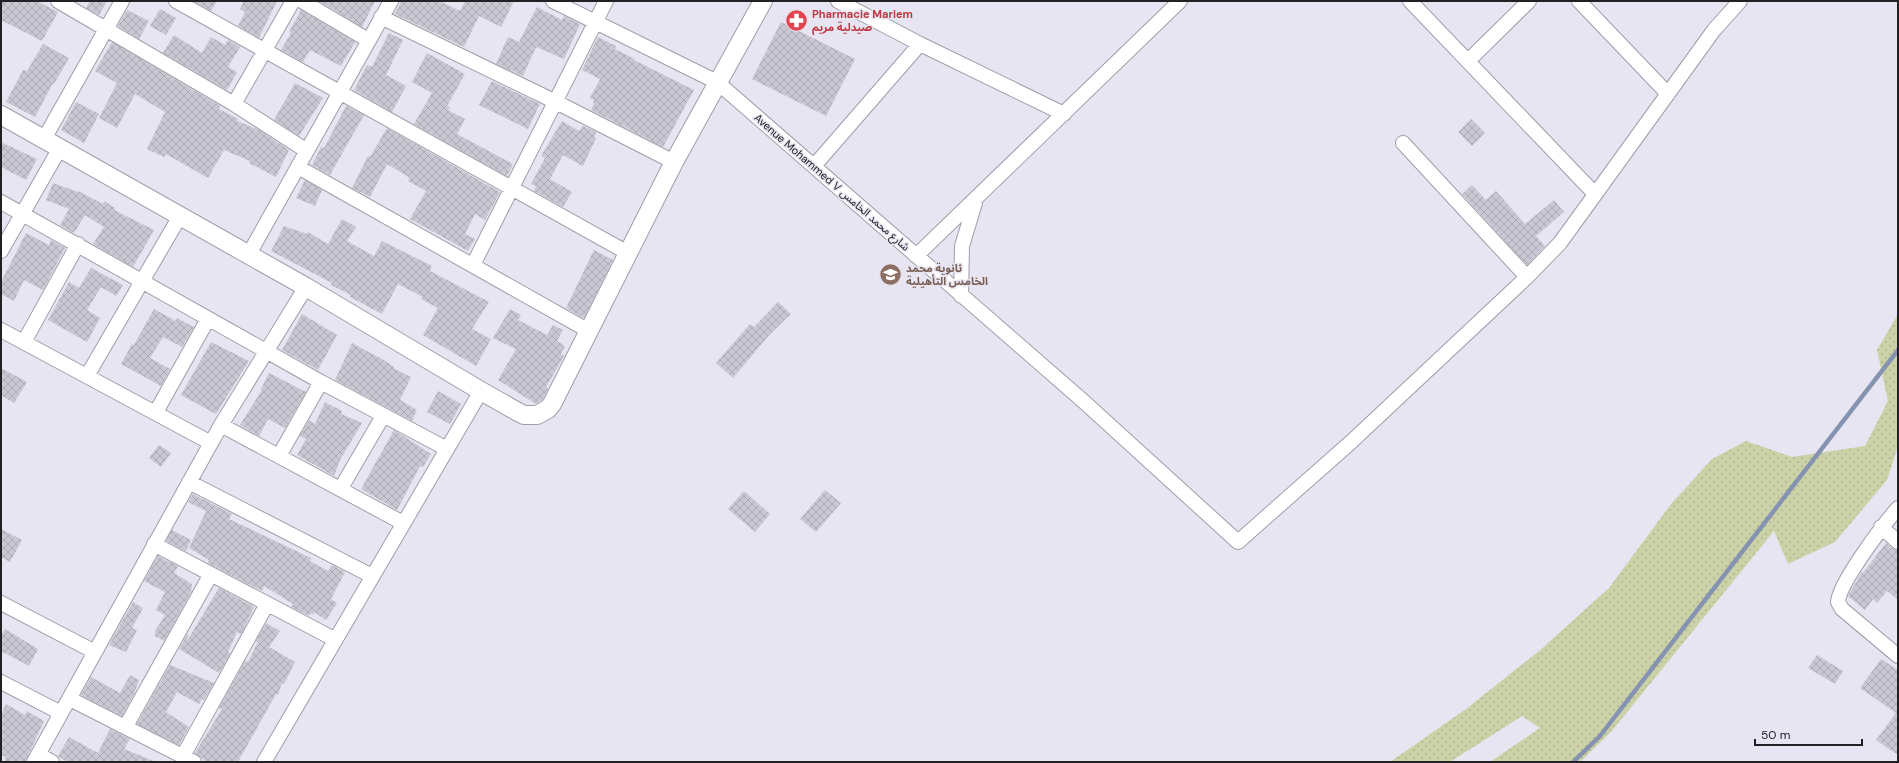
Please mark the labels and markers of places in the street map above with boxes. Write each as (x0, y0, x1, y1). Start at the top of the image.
pharmacy icon: Pharmacie Mariem صيدلية مريم (783, 7, 809, 33)
place label: Pharmacie Mariem صيدلية مريم (812, 7, 913, 36)
school or university icon: ثانوية محمد الخامس التأهيلية (878, 261, 904, 287)
place label: ثانوية محمد الخامس التأهيلية (906, 261, 988, 288)

